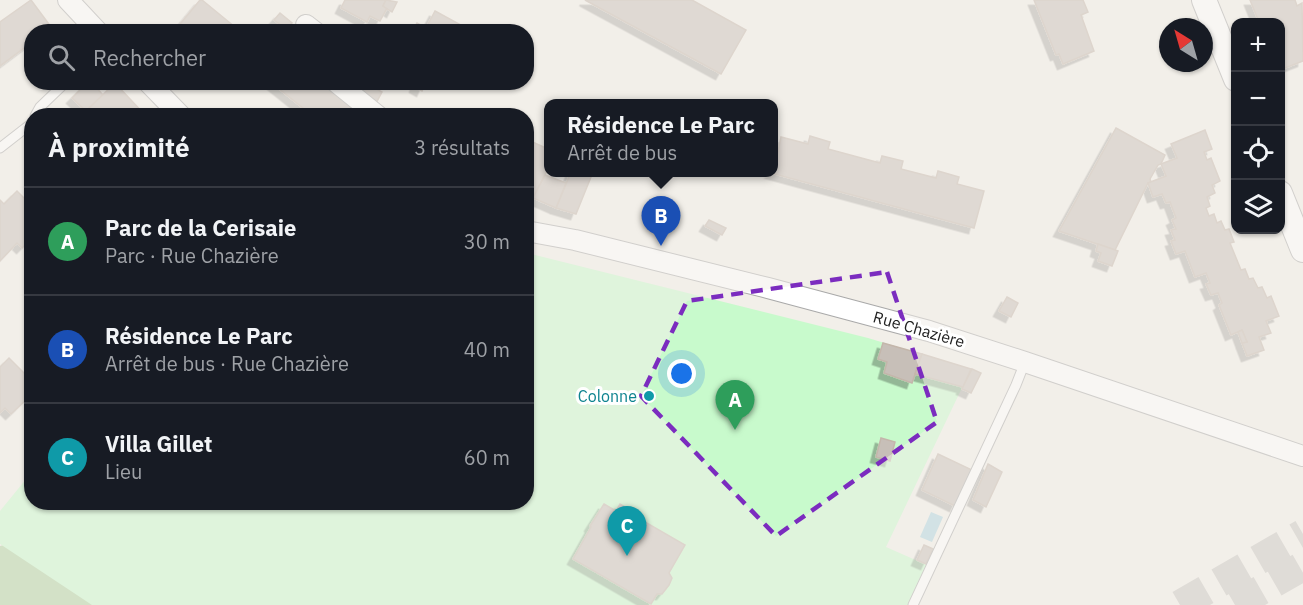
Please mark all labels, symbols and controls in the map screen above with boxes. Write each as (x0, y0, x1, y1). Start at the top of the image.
north arrow (1159, 18, 1213, 72)
map controls (1231, 18, 1285, 234)
button: + (1231, 18, 1285, 72)
search box (24, 24, 534, 90)
icon: search (45, 41, 78, 74)
text: Rechercher (93, 43, 206, 72)
button: − (1231, 72, 1285, 126)
popup (544, 99, 778, 177)
text: Résidence Le Parc (567, 110, 755, 139)
button: locate (1231, 126, 1285, 180)
text: À proximité (48, 130, 190, 164)
text: 3 résultats (414, 134, 510, 161)
text: Arrêt de bus (567, 139, 677, 166)
button: layers (1231, 180, 1285, 234)
pin: B (642, 196, 680, 246)
text: Parc de la Cerisaie (105, 213, 296, 242)
text: A (61, 228, 74, 255)
text: 30 m (464, 228, 510, 255)
text: Parc · Rue Chazière (105, 242, 279, 269)
street label: Rue Chazière (871, 306, 967, 352)
text: Résidence Le Parc (105, 321, 293, 350)
text: B (61, 336, 74, 363)
text: 40 m (464, 336, 510, 363)
text: Arrêt de bus · Rue Chazière (105, 350, 349, 377)
your location (667, 359, 696, 388)
pin: A (716, 380, 754, 430)
place label: Colonne (578, 386, 637, 406)
marker: Colonne (642, 389, 656, 403)
text: Villa Gillet (105, 429, 213, 458)
text: C (61, 444, 74, 471)
text: 60 m (464, 444, 510, 471)
text: Lieu (105, 458, 142, 485)
pin: C (608, 506, 646, 556)

